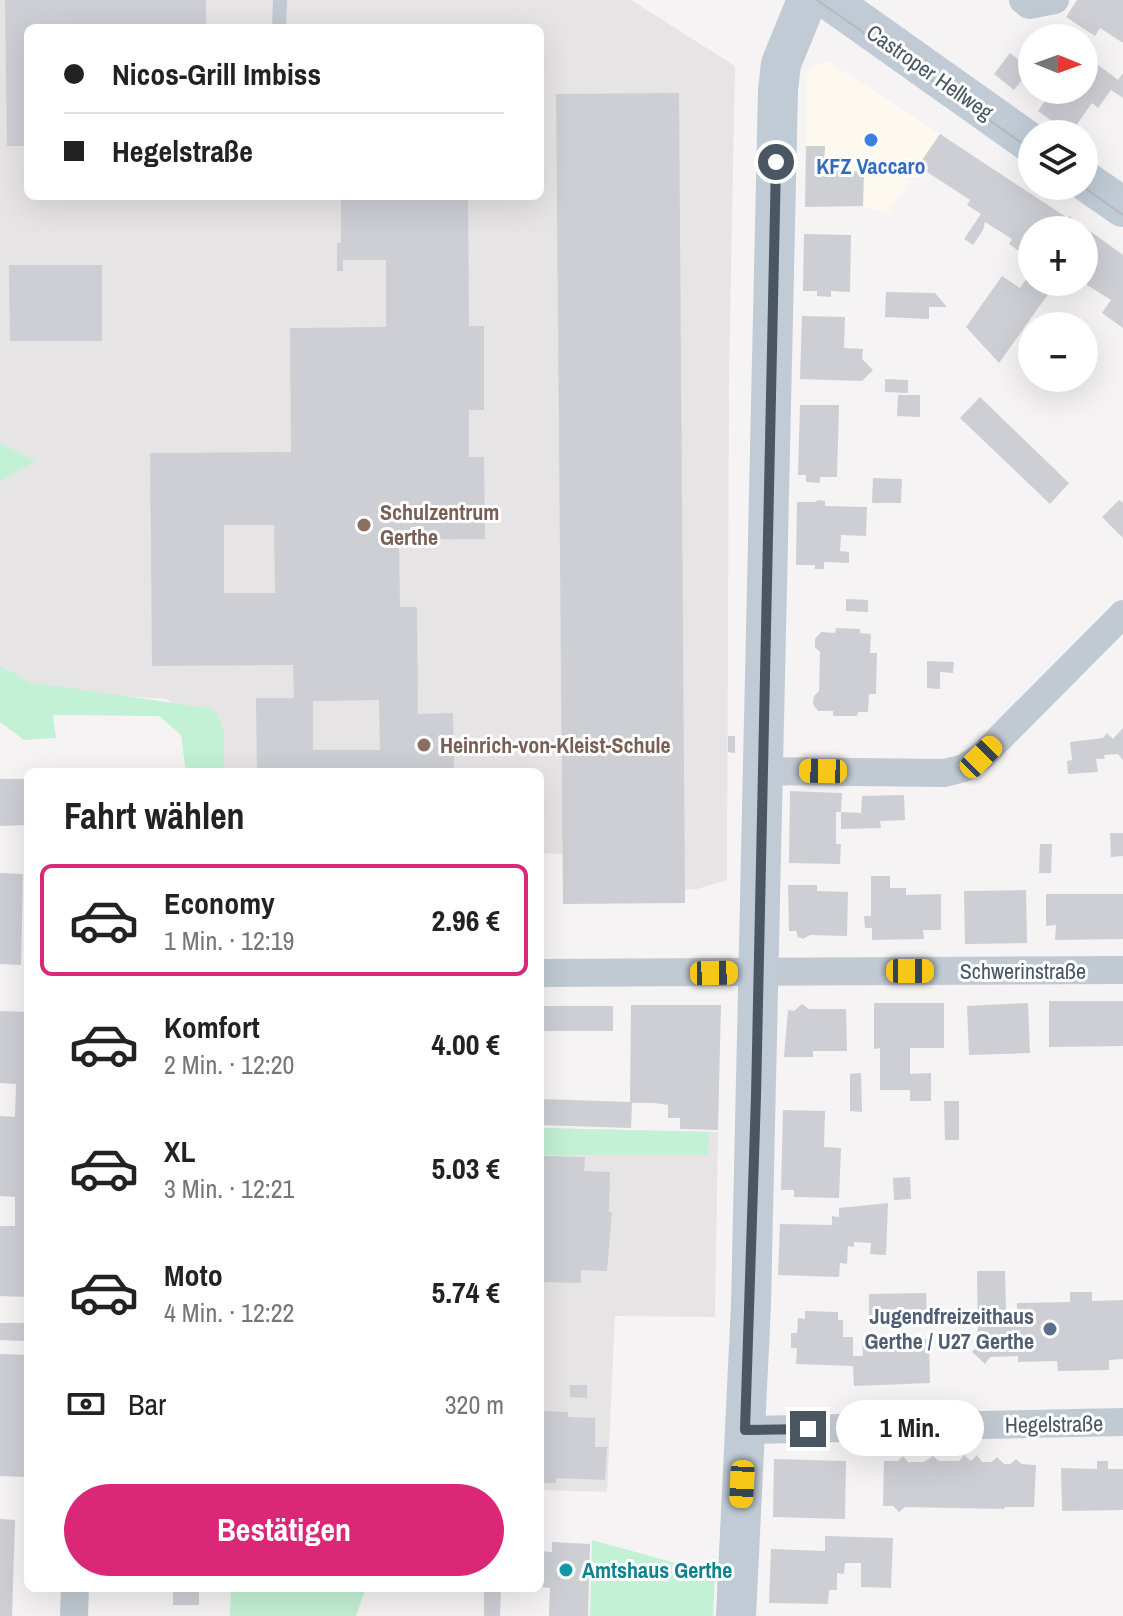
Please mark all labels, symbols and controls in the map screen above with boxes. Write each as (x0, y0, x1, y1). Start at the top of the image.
street label: Castroper Hellweg (861, 17, 999, 127)
north arrow (1018, 24, 1098, 104)
map controls (1018, 24, 1098, 392)
text: Nicos-Grill Imbiss (112, 54, 321, 94)
button: layers (1018, 120, 1098, 200)
text: Hegelstraße (112, 131, 253, 171)
marker: KFZ Vaccaro (862, 131, 880, 149)
route start (758, 144, 794, 180)
place label: KFZ Vaccaro (816, 151, 926, 181)
button: + (1018, 216, 1098, 296)
button: − (1018, 312, 1098, 392)
place label: Schulzentrum Gerthe (380, 497, 499, 552)
marker: Schulzentrum Gerthe (355, 516, 373, 534)
place label: Heinrich-von-Kleist-Schule (440, 730, 671, 760)
car (956, 732, 1006, 782)
marker: Heinrich-von-Kleist-Schule (415, 736, 433, 754)
car (799, 759, 847, 783)
text: Fahrt wählen (64, 792, 245, 840)
text: Economy (164, 883, 275, 923)
icon: car (68, 884, 140, 956)
text: 2.96 € (432, 900, 500, 940)
text: 1 Min. · 12:19 (164, 923, 294, 958)
street label: Schwerinstraße (960, 956, 1086, 986)
car (886, 959, 934, 983)
car (690, 961, 738, 985)
text: Komfort (164, 1007, 260, 1047)
icon: car (68, 1008, 140, 1080)
text: 4.00 € (432, 1024, 500, 1064)
text: 2 Min. · 12:20 (164, 1047, 294, 1082)
text: XL (164, 1131, 195, 1171)
icon: car (68, 1132, 140, 1204)
text: 5.03 € (432, 1148, 500, 1188)
text: 3 Min. · 12:21 (164, 1171, 294, 1206)
text: Moto (164, 1255, 223, 1295)
icon: car (68, 1256, 140, 1328)
text: 5.74 € (432, 1272, 500, 1312)
text: 4 Min. · 12:22 (164, 1295, 294, 1330)
place label: Jugendfreizeithaus Gerthe / U27 Gerthe (865, 1301, 1034, 1356)
marker: Jugendfreizeithaus Gerthe / U27 Gerthe (1041, 1320, 1059, 1338)
icon: cash (64, 1382, 108, 1426)
text: Bar (128, 1384, 166, 1424)
text: 320 m (445, 1387, 504, 1422)
callout: 1 Min. (836, 1401, 984, 1457)
street label: Hegelstraße (1005, 1408, 1103, 1440)
text: 1 Min. (880, 1410, 940, 1445)
route end (790, 1411, 826, 1447)
car (729, 1459, 755, 1509)
button: Bestätigen (64, 1484, 504, 1576)
place label: Amtshaus Gerthe (582, 1555, 732, 1585)
marker: Amtshaus Gerthe (557, 1561, 575, 1579)

